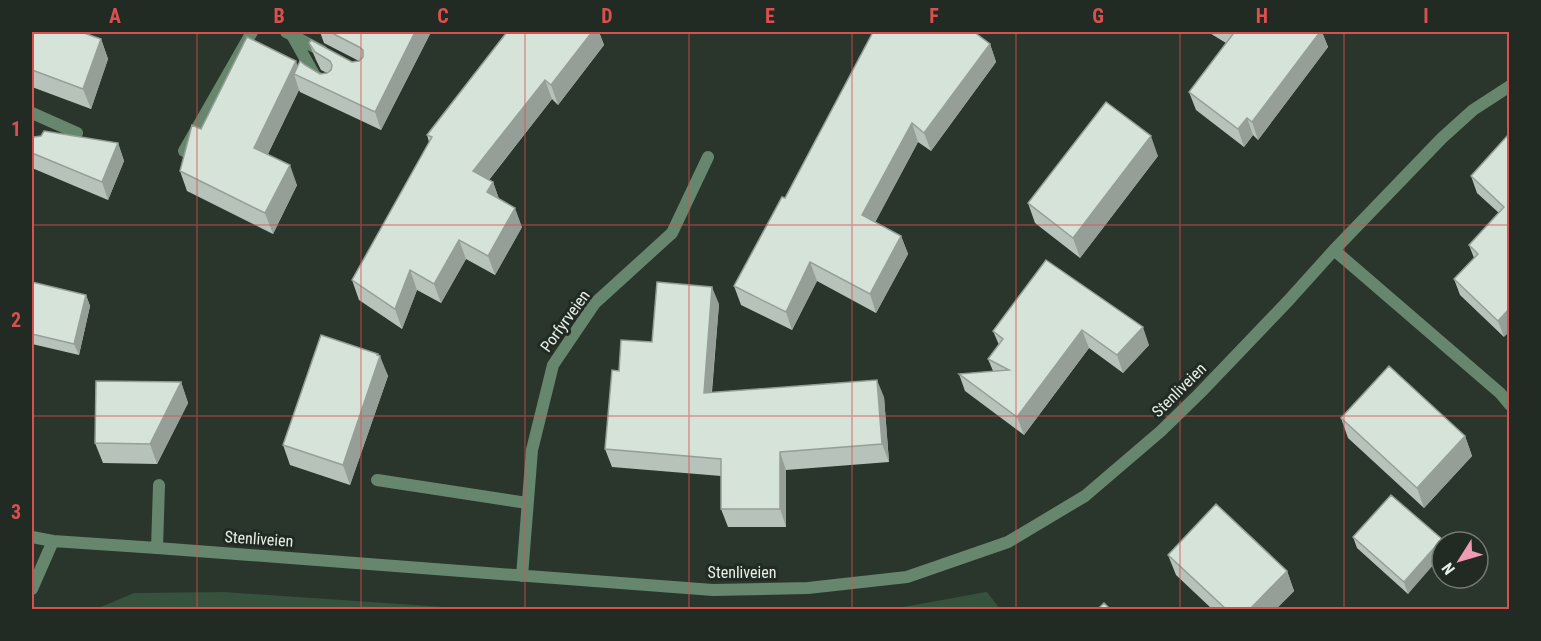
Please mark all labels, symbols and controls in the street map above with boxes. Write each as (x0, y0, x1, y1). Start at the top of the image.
text: A (109, 4, 121, 28)
text: B (273, 4, 285, 28)
text: C (437, 4, 449, 28)
text: D (601, 4, 613, 28)
text: E (765, 4, 775, 28)
text: F (929, 4, 939, 28)
text: G (1092, 4, 1104, 28)
text: H (1256, 4, 1268, 28)
text: I (1423, 4, 1429, 28)
text: 1 (11, 117, 21, 141)
street label: Porfyrveien (536, 286, 594, 356)
text: 2 (11, 308, 21, 332)
street label: Stenliveien (1148, 359, 1210, 421)
text: 3 (11, 500, 21, 524)
street label: Stenliveien (224, 527, 294, 551)
north arrow (1430, 530, 1490, 590)
text: N (1438, 559, 1459, 578)
street label: Stenliveien (708, 563, 776, 582)

